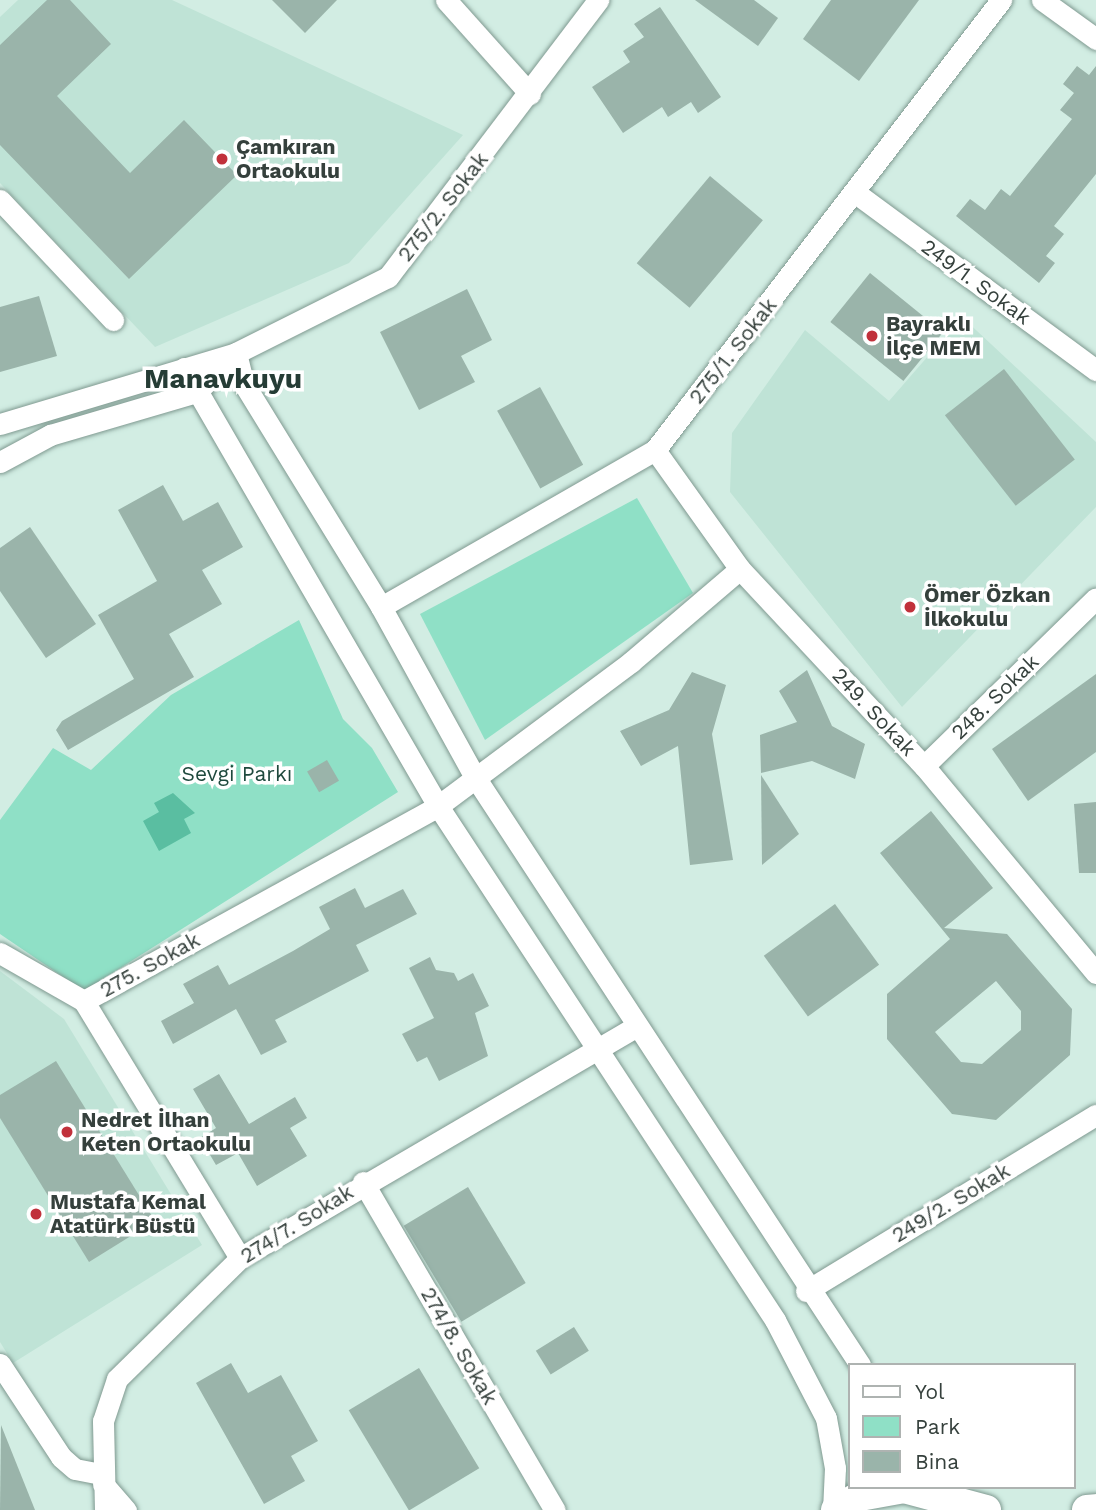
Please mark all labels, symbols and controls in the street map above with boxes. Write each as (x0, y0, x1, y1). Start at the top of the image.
place label: Çamkıran Ortaokulu (236, 134, 340, 184)
street label: 275/2. Sokak (393, 147, 493, 267)
marker: Çamkıran Ortaokulu (214, 151, 230, 167)
street label: 249/1. Sokak (917, 234, 1035, 330)
street label: 275/1. Sokak (684, 293, 782, 409)
place label: Bayraklı İlçe MEM (886, 311, 981, 361)
marker: Bayraklı İlçe MEM (864, 328, 880, 344)
district label: Manavkuyu (144, 362, 302, 396)
place label: Ömer Özkan İlkokulu (924, 582, 1051, 632)
marker: Ömer Özkan İlkokulu (902, 599, 918, 615)
street label: 248. Sokak (946, 649, 1044, 745)
street label: 249. Sokak (827, 663, 921, 761)
park label: Sevgi Parkı (182, 761, 292, 787)
street label: 275. Sokak (96, 927, 204, 1003)
place label: Nedret İlhan Keten Ortaokulu (81, 1107, 251, 1157)
marker: Nedret İlhan Keten Ortaokulu (59, 1124, 75, 1140)
street label: 249/2. Sokak (888, 1158, 1014, 1248)
street label: 274/7. Sokak (236, 1179, 358, 1269)
place label: Mustafa Kemal Atatürk Büstü (50, 1189, 206, 1239)
marker: Mustafa Kemal Atatürk Büstü (28, 1206, 44, 1222)
street label: 274/8. Sokak (415, 1283, 503, 1409)
legend (848, 1363, 1075, 1489)
text: Yol (915, 1379, 945, 1404)
text: Park (915, 1414, 960, 1439)
text: Bina (915, 1449, 959, 1474)

